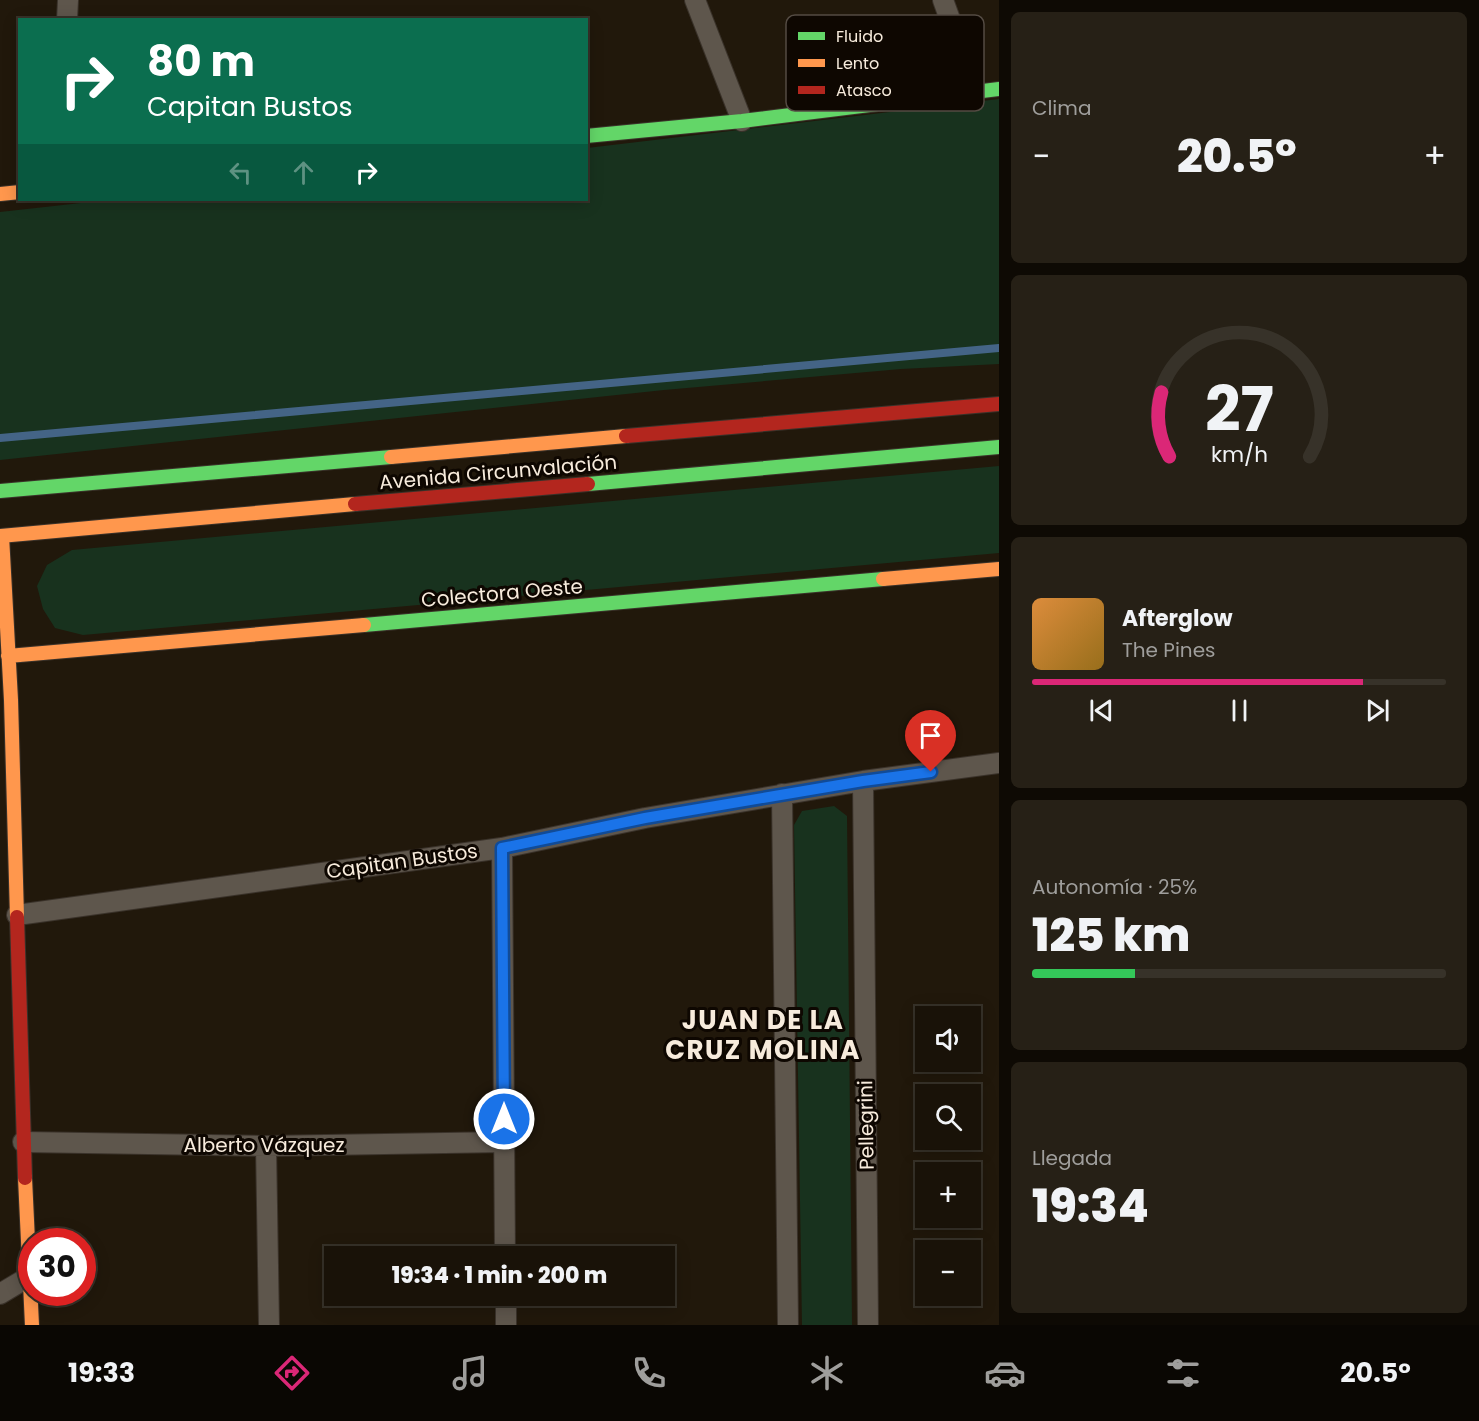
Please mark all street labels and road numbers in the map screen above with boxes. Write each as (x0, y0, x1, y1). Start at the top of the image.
street label: Avenida Circunvalación (378, 448, 618, 496)
street label: Colectora Oeste (420, 572, 584, 614)
street label: Capitan Bustos (325, 837, 479, 885)
street label: Pellegrini (851, 1080, 881, 1170)
street label: Alberto Vázquez (183, 1131, 345, 1159)

